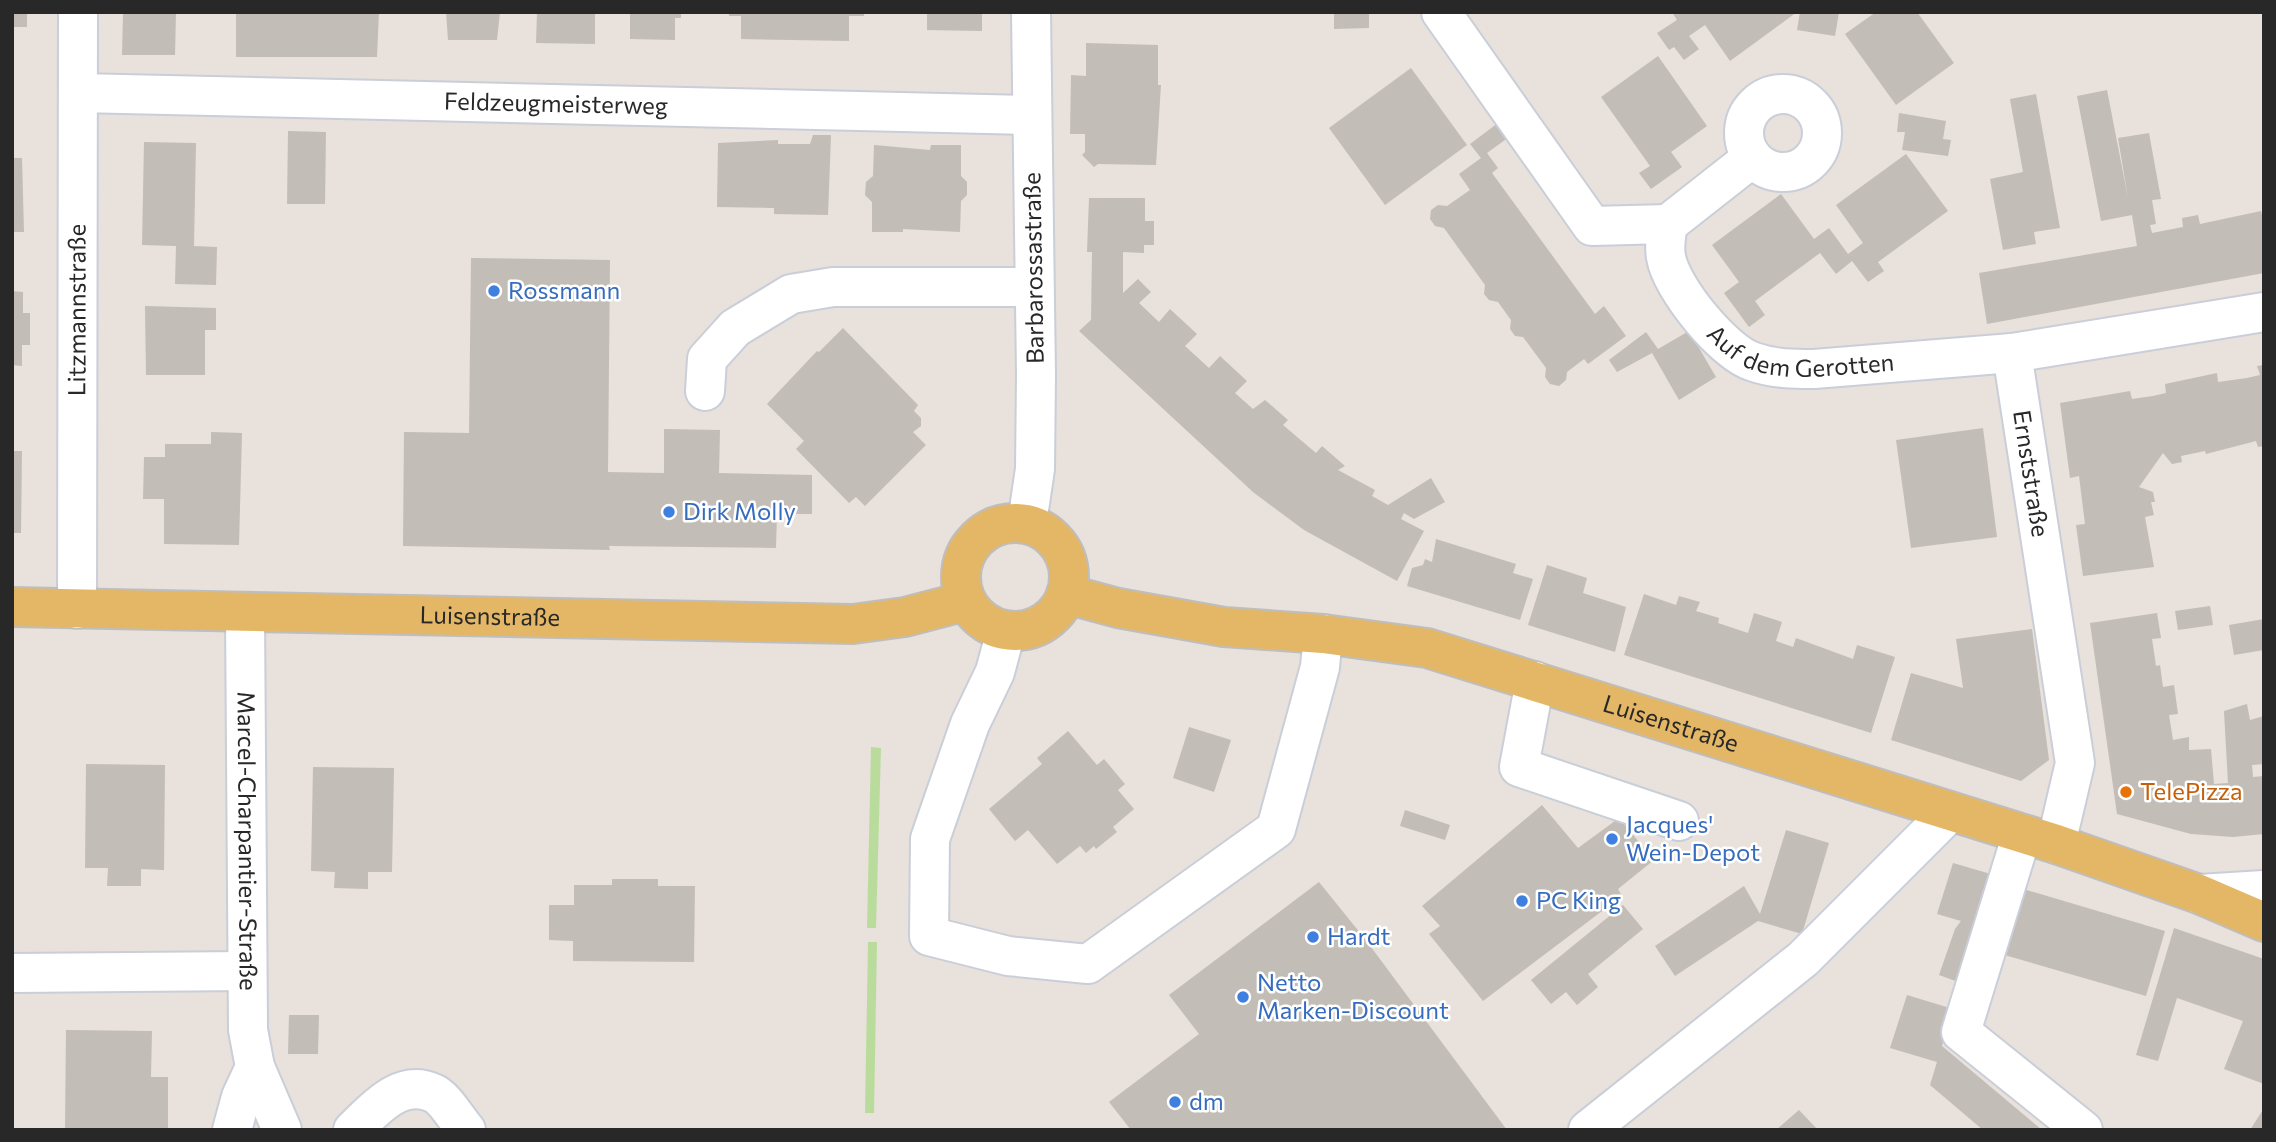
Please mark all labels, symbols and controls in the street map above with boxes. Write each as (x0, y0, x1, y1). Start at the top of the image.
street label: Feldzeugmeisterweg (444, 85, 668, 120)
street label: Barbarossastraße (1016, 172, 1049, 364)
street label: Litzmannstraße (61, 224, 91, 396)
place label: Rossmann (508, 275, 620, 304)
marker: Rossmann (486, 283, 502, 299)
street label: Auf dem Gerotten (1702, 318, 1895, 382)
street label: Ernststraße (2008, 408, 2056, 539)
place label: Dirk Molly (683, 496, 796, 525)
marker: Dirk Molly (661, 504, 677, 520)
street label: Luisenstraße (419, 599, 560, 631)
street label: Luisenstraße (1600, 688, 1743, 757)
street label: Marcel-Charpantier-Straße (233, 691, 264, 991)
place label: TelePizza (2140, 776, 2243, 805)
marker: TelePizza (2118, 784, 2134, 800)
place label: Jacques' Wein-Depot (1626, 809, 1760, 866)
marker: Jacques' Wein-Depot (1604, 831, 1620, 847)
place label: PC King (1536, 885, 1621, 914)
marker: PC King (1514, 893, 1530, 909)
place label: Hardt (1327, 921, 1391, 950)
marker: Hardt (1305, 929, 1321, 945)
place label: Netto Marken-Discount (1257, 967, 1449, 1024)
marker: Netto Marken-Discount (1235, 989, 1251, 1005)
place label: dm (1189, 1086, 1224, 1115)
marker: dm (1167, 1094, 1183, 1110)

